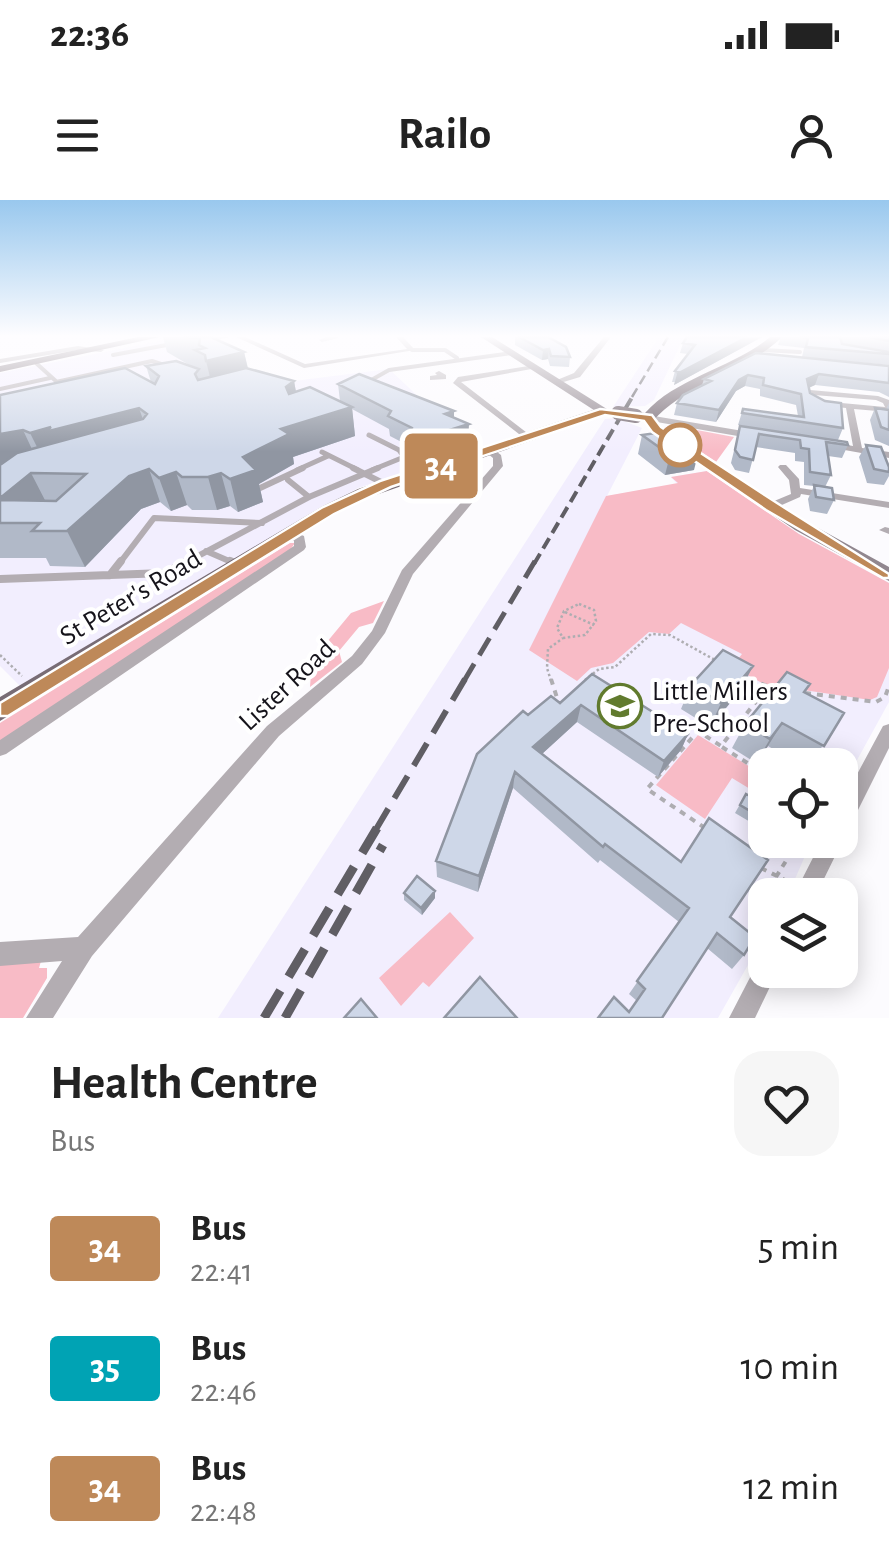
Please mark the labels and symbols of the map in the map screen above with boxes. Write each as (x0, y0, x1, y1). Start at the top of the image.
unlabelled marker (659, 424, 701, 466)
line badge: 34 (396, 434, 486, 498)
street label: St Peter's Road (55, 545, 207, 651)
street label: Lister Road (234, 634, 341, 736)
place label: Little Millers Pre-School (652, 678, 788, 738)
school or university icon: Little Millers Pre-School (597, 683, 643, 729)

